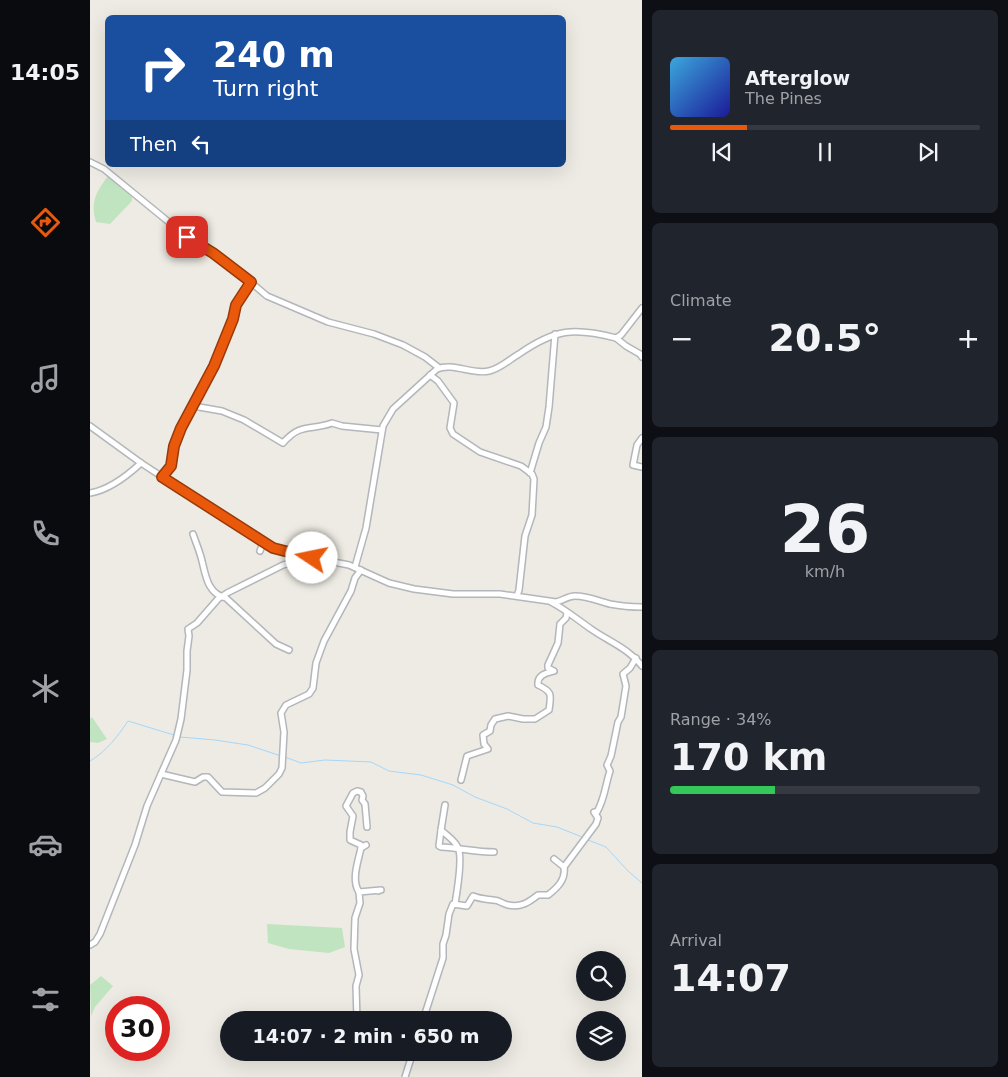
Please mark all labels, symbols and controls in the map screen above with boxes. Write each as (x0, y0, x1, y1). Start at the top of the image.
icon: right (130, 35, 195, 100)
text: 240 m (213, 35, 335, 75)
text: 14:05 (10, 60, 80, 85)
text: Afterglow (745, 67, 850, 89)
text: Turn right (213, 76, 318, 101)
text: The Pines (745, 89, 822, 108)
icon: left (187, 130, 215, 158)
text: Then (130, 133, 177, 155)
icon: previous (708, 138, 736, 166)
icon: pause (811, 138, 839, 166)
icon: next (914, 138, 942, 166)
icon: directions (28, 205, 63, 240)
pin (166, 216, 208, 258)
icon: arrive (173, 223, 201, 251)
text: Climate (670, 291, 732, 310)
text: 20.5° (769, 316, 881, 360)
text: − (670, 322, 693, 355)
text: + (957, 322, 980, 355)
icon: music (28, 361, 63, 396)
text: 26 (780, 492, 870, 567)
icon: phone (28, 516, 63, 551)
position arrow (285, 531, 337, 583)
text: km/h (805, 562, 845, 581)
icon: climate (28, 671, 63, 706)
text: Range · 34% (670, 710, 772, 729)
text: 170 km (670, 735, 827, 779)
icon: car (28, 827, 63, 862)
text: Arrival (670, 931, 722, 950)
map controls (576, 951, 626, 1061)
button: search (576, 951, 626, 1001)
text: 14:07 (670, 956, 791, 1000)
icon: filters (28, 982, 63, 1017)
speed limit sign: 30 (105, 996, 170, 1061)
button: layers (576, 1011, 626, 1061)
text: 14:07 · 2 min · 650 m (252, 1025, 480, 1047)

